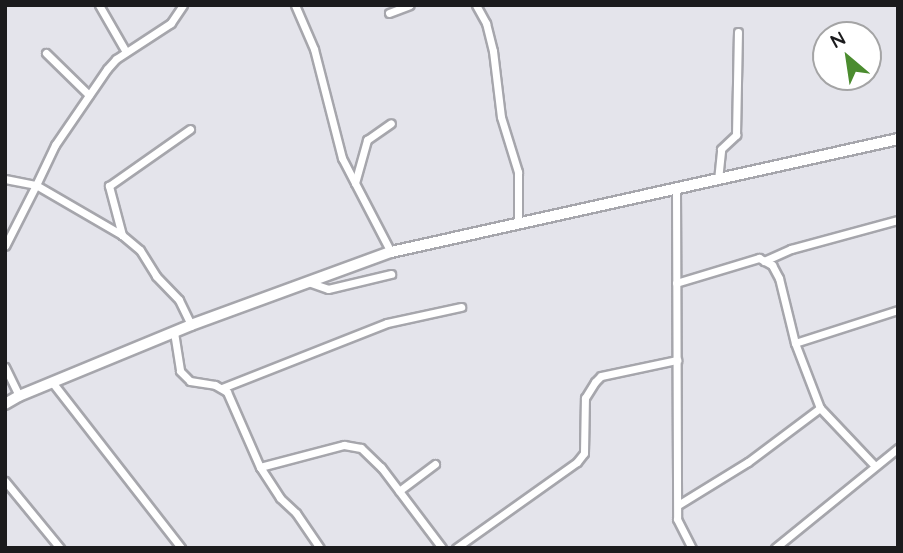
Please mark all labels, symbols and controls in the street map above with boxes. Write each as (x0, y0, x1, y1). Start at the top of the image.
north arrow (812, 21, 882, 91)
text: N (826, 26, 850, 53)

